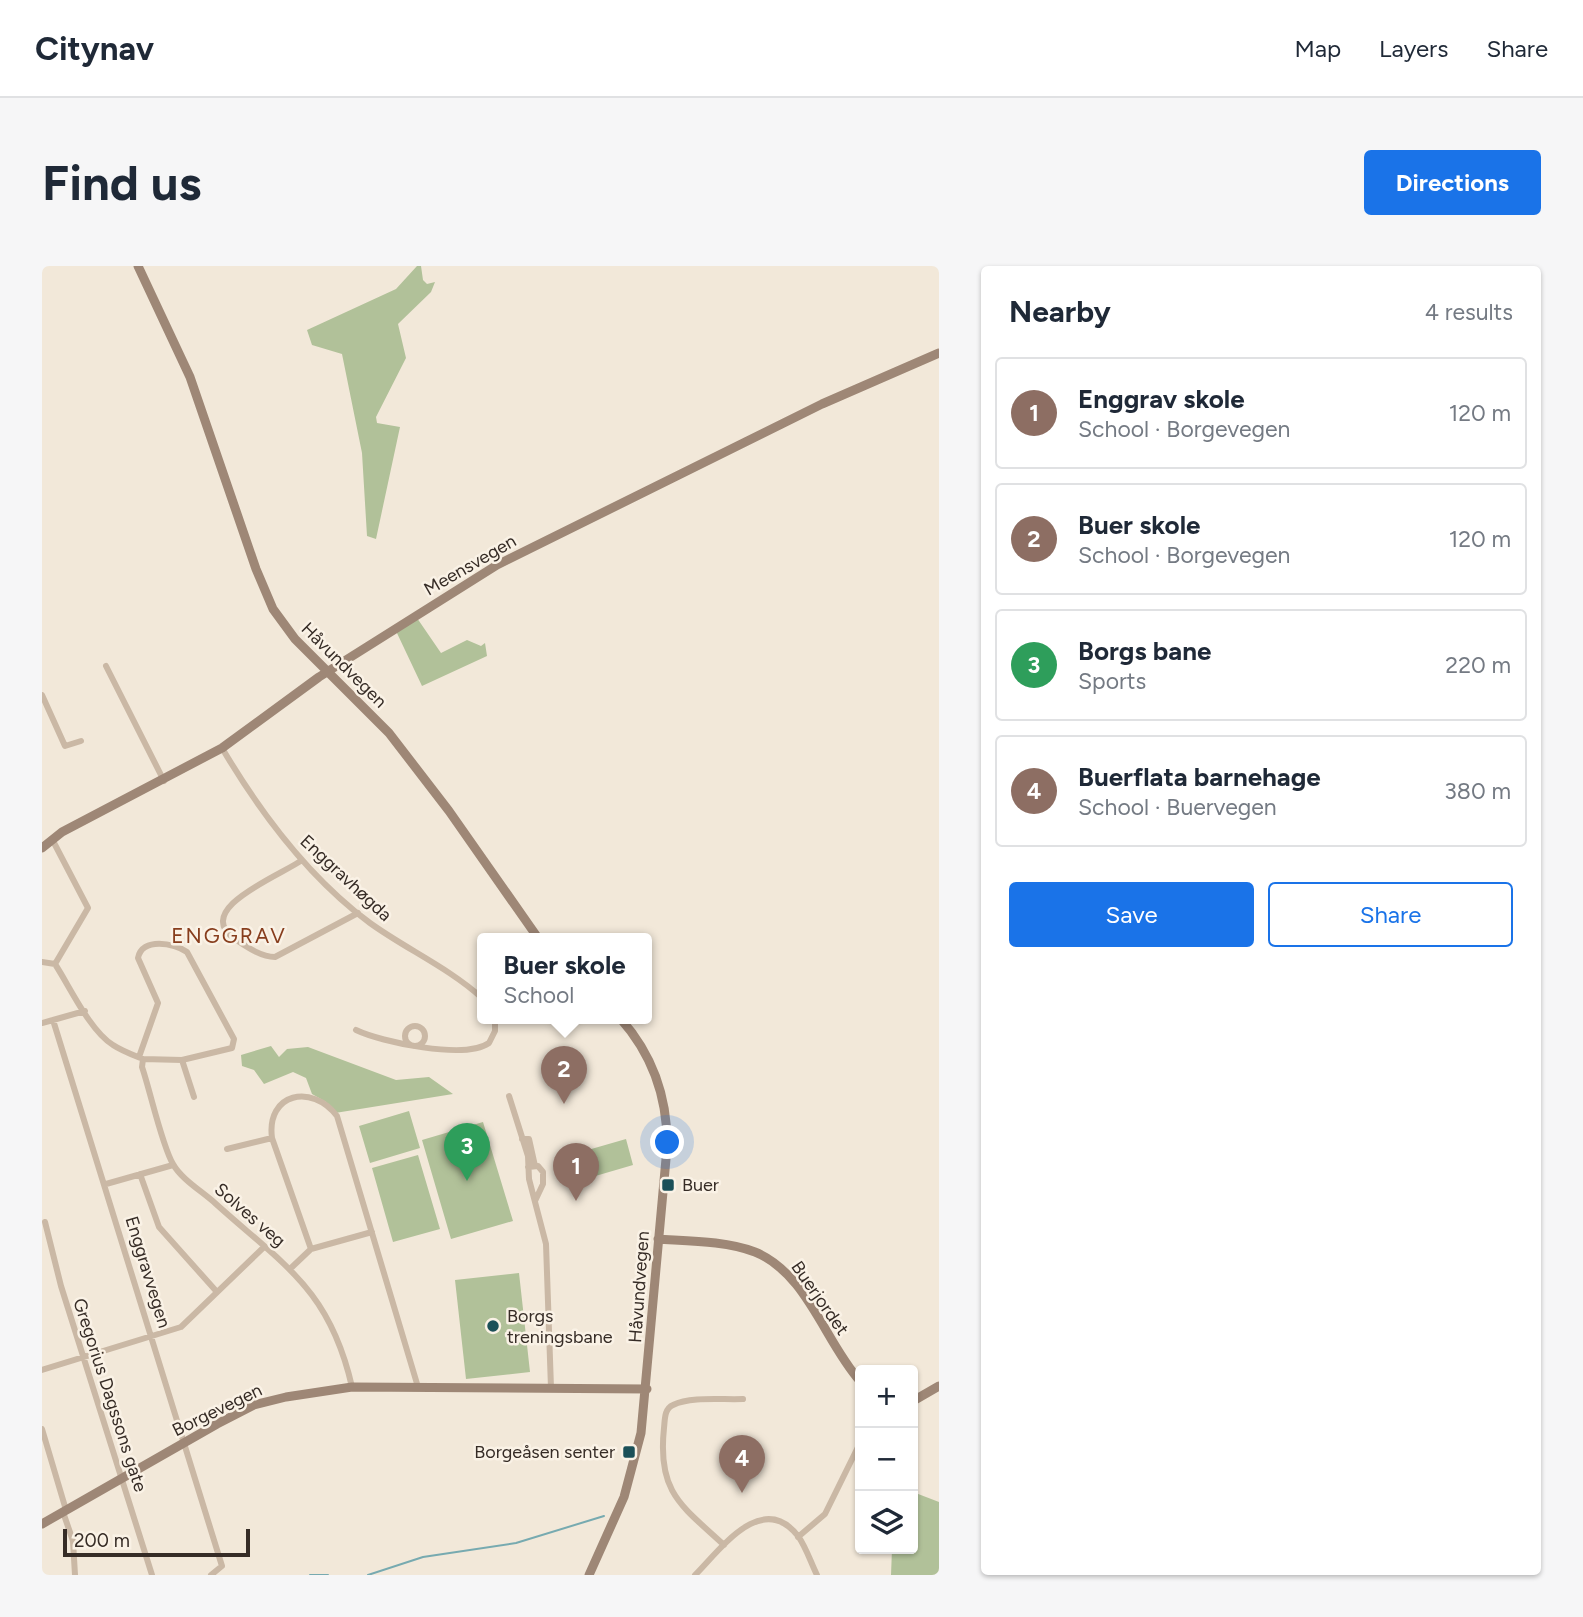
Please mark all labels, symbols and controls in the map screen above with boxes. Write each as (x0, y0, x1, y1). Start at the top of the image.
text: Citynav (35, 29, 154, 68)
text: Map (1294, 34, 1341, 63)
text: Layers (1379, 34, 1448, 63)
text: Share (1486, 34, 1548, 63)
button: Directions (1364, 150, 1541, 215)
text: Find us (42, 153, 201, 212)
text: Nearby (1009, 293, 1111, 330)
text: 4 results (1425, 298, 1513, 326)
text: Enggrav skole (1078, 383, 1245, 415)
text: 1 (1029, 399, 1039, 427)
text: 120 m (1449, 399, 1511, 427)
text: School · Borgevegen (1078, 415, 1290, 443)
text: Buer skole (1078, 509, 1200, 541)
text: 2 (1027, 525, 1041, 553)
text: 120 m (1449, 525, 1511, 553)
street label: Meensvegen (420, 530, 520, 600)
text: School · Borgevegen (1078, 541, 1290, 569)
street label: Håvundvegen (297, 618, 391, 712)
text: Borgs bane (1078, 635, 1211, 667)
text: 3 (1028, 651, 1040, 679)
text: 220 m (1445, 651, 1511, 679)
text: Sports (1078, 667, 1146, 695)
text: Buerflata barnehage (1078, 761, 1321, 793)
text: 4 (1027, 777, 1041, 805)
text: 380 m (1444, 777, 1511, 805)
text: School · Buervegen (1078, 793, 1277, 821)
street label: Enggravhøgda (296, 830, 396, 926)
button: Save (1009, 882, 1254, 947)
button: Share (1268, 882, 1513, 947)
district label: ENGGRAV (171, 923, 287, 948)
popup (477, 933, 652, 1024)
text: Buer skole (503, 949, 626, 981)
text: School (503, 981, 574, 1009)
pin: 2 (541, 1046, 587, 1104)
pin: 3 (444, 1123, 490, 1181)
your location (650, 1125, 684, 1159)
pin: 1 (553, 1143, 599, 1201)
place label: Buer (682, 1174, 719, 1196)
marker: Buer (660, 1177, 676, 1193)
street label: Solves veg (210, 1178, 290, 1252)
street label: Enggravvegen (121, 1213, 175, 1331)
street label: Håvundvegen (624, 1230, 654, 1344)
street label: Buerjordet (786, 1257, 854, 1339)
street label: Gregorius Dagssons gate (68, 1295, 152, 1495)
place label: Borgs treningsbane (507, 1305, 613, 1348)
marker: Borgs treningsbane (485, 1318, 501, 1334)
map controls (855, 1365, 918, 1554)
button: + (855, 1365, 918, 1428)
street label: Borgevegen (169, 1379, 265, 1441)
button: − (855, 1428, 918, 1491)
pin: 4 (719, 1435, 765, 1493)
place label: Borgeåsen senter (474, 1441, 615, 1463)
marker: Borgeåsen senter (621, 1444, 637, 1460)
button: layers (855, 1491, 918, 1554)
scale bar (63, 1526, 250, 1558)
text: 200 m (74, 1529, 130, 1552)

